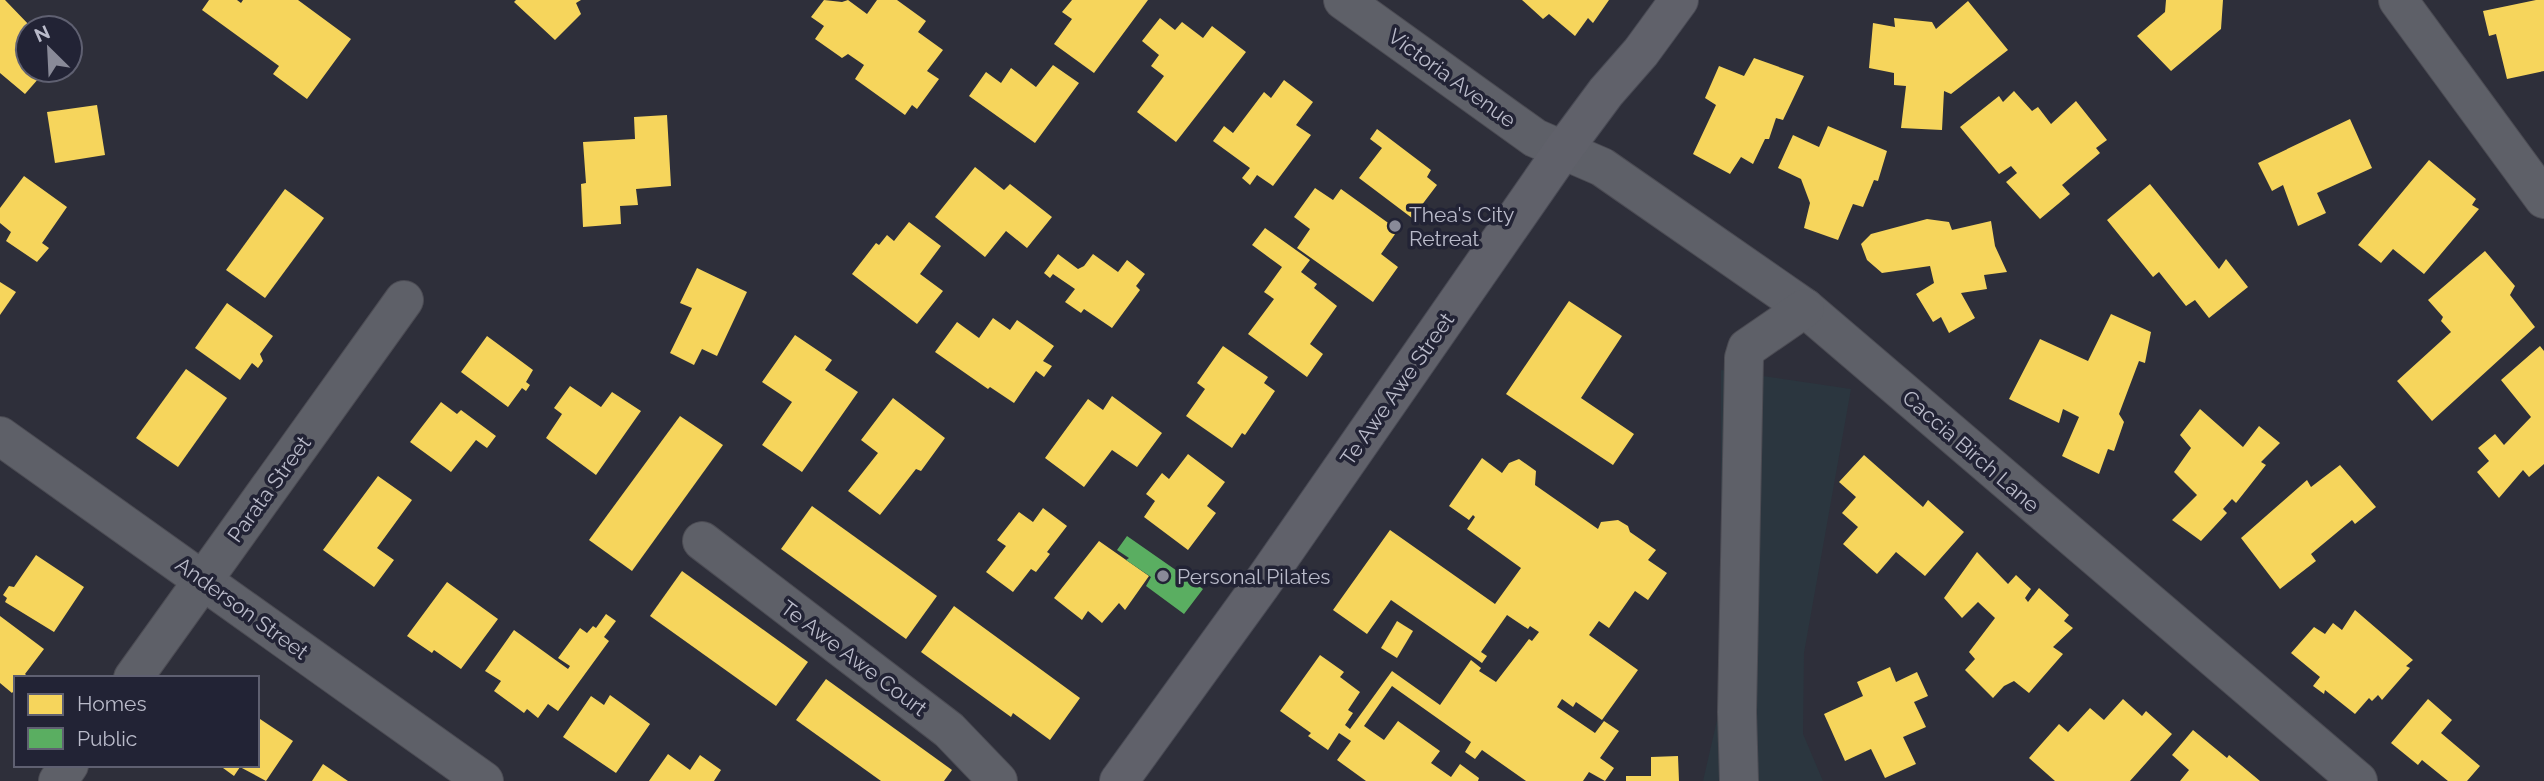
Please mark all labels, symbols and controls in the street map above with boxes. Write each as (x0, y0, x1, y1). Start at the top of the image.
north arrow (14, 14, 84, 84)
text: N (31, 20, 53, 46)
street label: Victoria Avenue (1383, 23, 1521, 133)
place label: Thea's City Retreat (1409, 202, 1514, 251)
marker: Thea's City Retreat (1387, 218, 1403, 234)
street label: Te Awe Awe Street (1335, 308, 1459, 470)
street label: Caccia Birch Lane (1897, 385, 2045, 517)
street label: Parata Street (222, 431, 316, 547)
street label: Anderson Street (171, 552, 313, 664)
place label: Personal Pilates (1177, 564, 1330, 589)
marker: Personal Pilates (1155, 568, 1171, 584)
street label: Te Awe Awe Court (776, 595, 932, 721)
legend (14, 676, 259, 767)
text: Homes (77, 691, 147, 716)
text: Public (77, 726, 137, 751)

